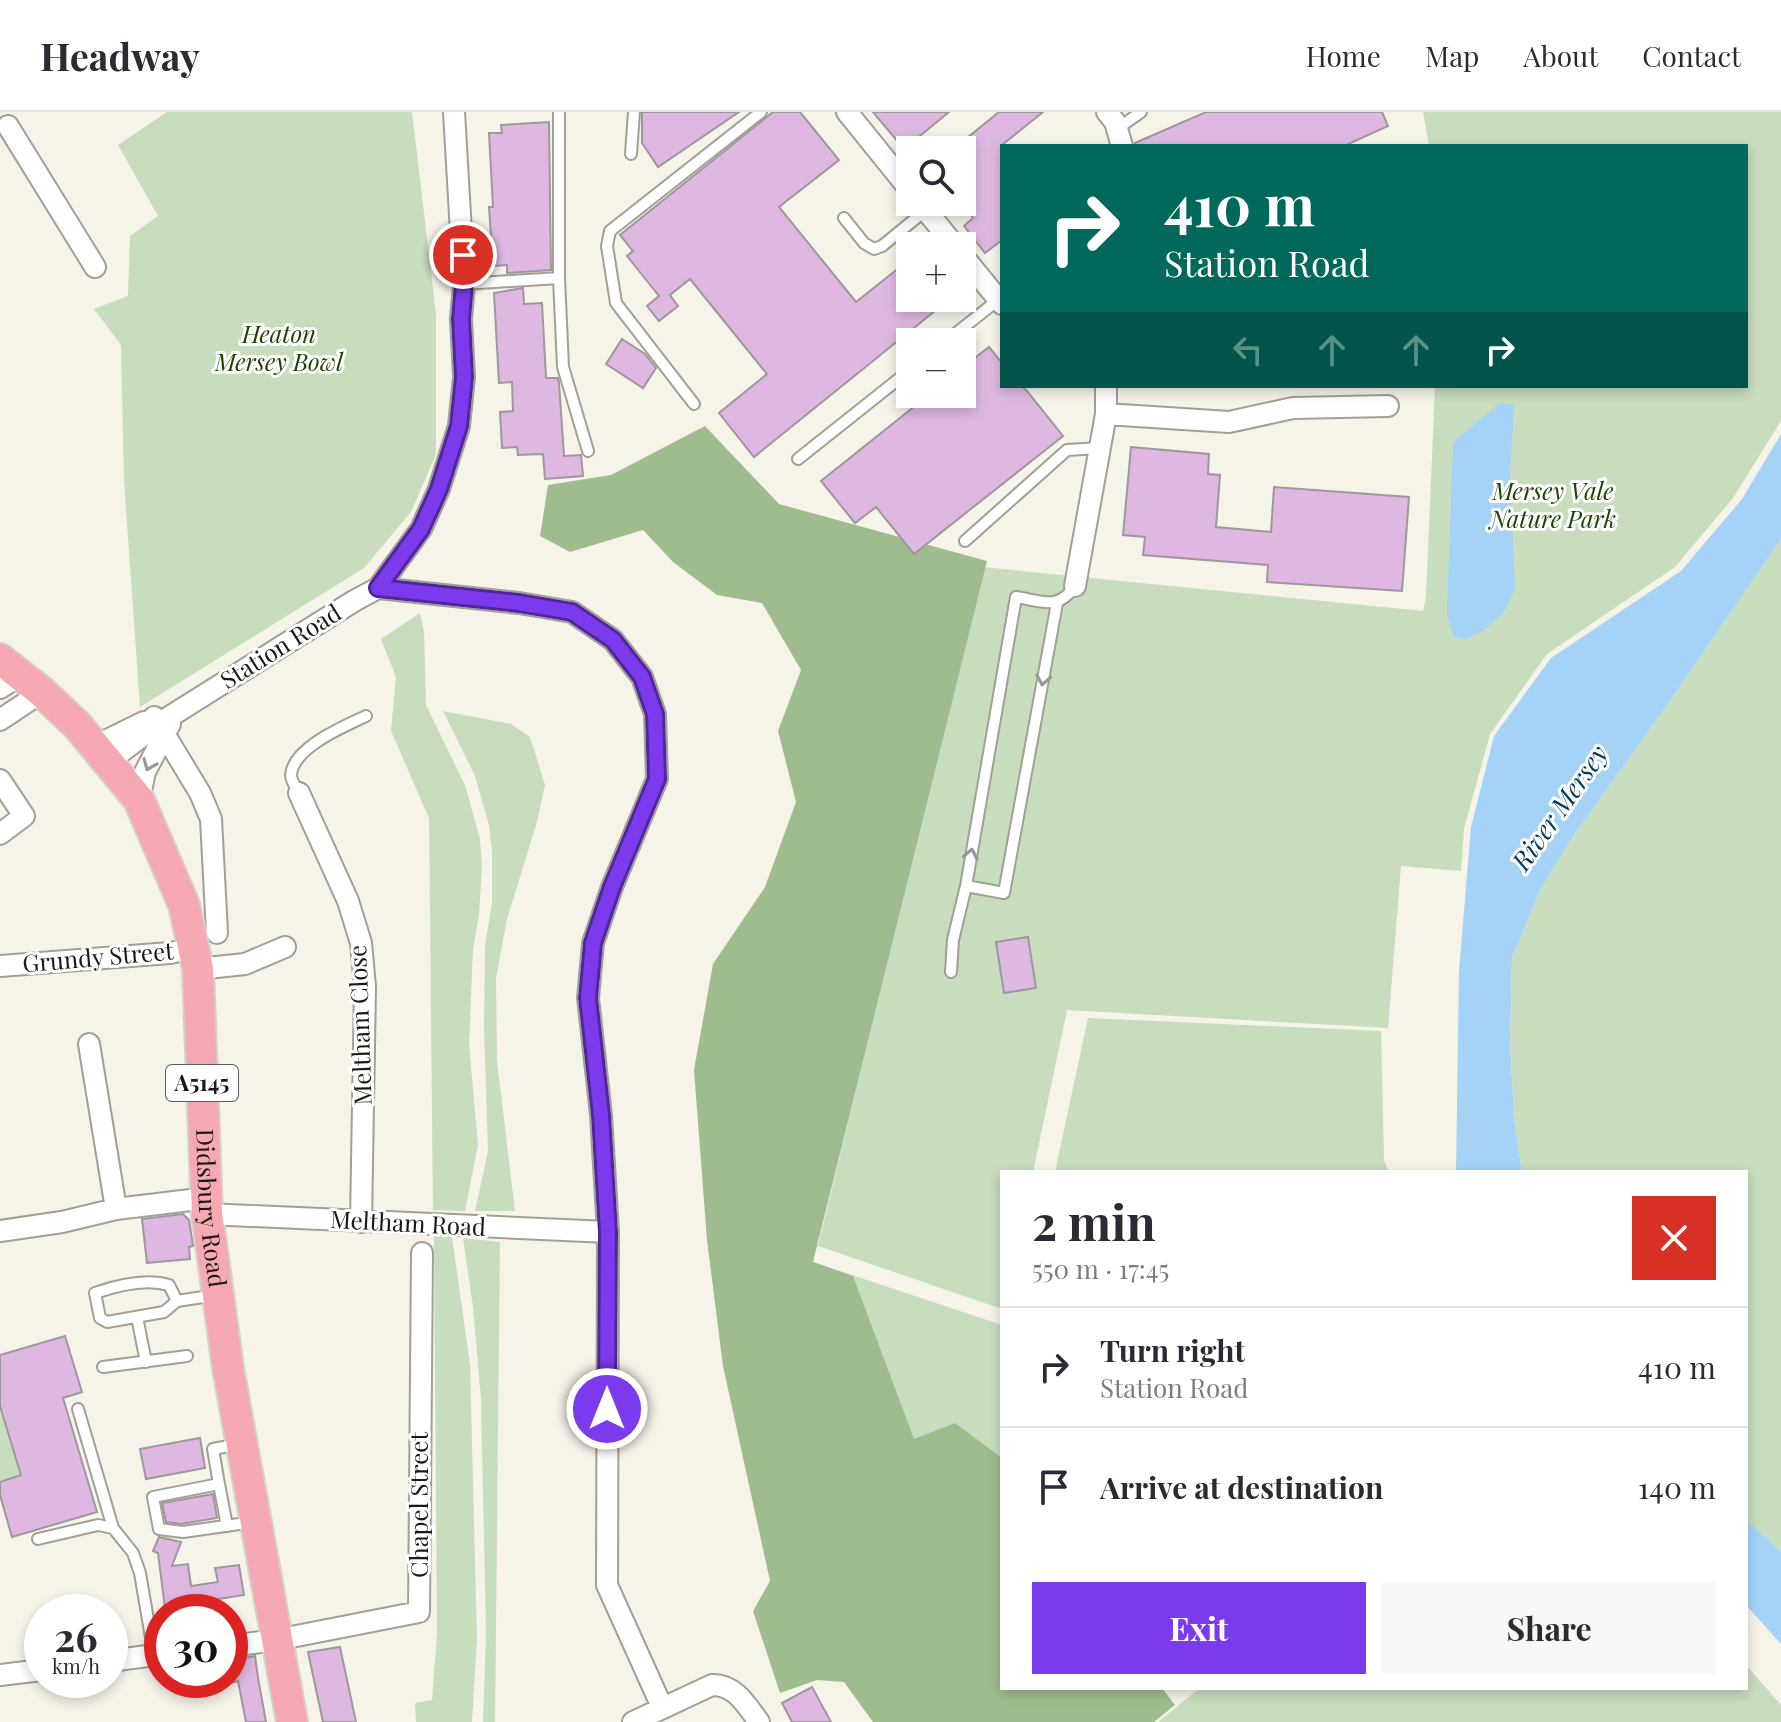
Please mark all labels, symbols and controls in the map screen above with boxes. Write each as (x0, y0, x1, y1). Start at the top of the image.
text: Headway (40, 30, 200, 81)
text: Home (1306, 37, 1381, 74)
text: Map (1425, 37, 1479, 74)
text: About (1523, 37, 1598, 74)
text: Contact (1642, 37, 1741, 74)
map controls (896, 136, 976, 408)
button: search (896, 136, 976, 216)
text: 410 m (1164, 166, 1315, 241)
icon: right (1032, 176, 1136, 280)
pin (429, 221, 497, 289)
button: + (896, 232, 976, 312)
icon: arrive (441, 233, 485, 277)
text: Station Road (1164, 238, 1370, 286)
park label: Heaton Mersey Bowl (214, 317, 344, 377)
button: − (896, 328, 976, 408)
icon: left (1226, 328, 1270, 372)
icon: ahead (1310, 328, 1354, 372)
icon: ahead (1394, 328, 1438, 372)
icon: right (1478, 328, 1522, 372)
park label: Mersey Vale Nature Park (1488, 474, 1616, 534)
street label: Station Road (213, 595, 347, 695)
one-way arrow (1036, 673, 1053, 687)
water label: River Mersey (1502, 738, 1615, 878)
one-way arrow (142, 757, 158, 771)
one-way arrow (962, 847, 979, 861)
street label: Grundy Street (21, 933, 175, 979)
street label: Meltham Close (340, 944, 378, 1106)
road number: A5145 (166, 1065, 238, 1101)
street label: Didsbury Road (190, 1128, 235, 1289)
text: 2 min (1032, 1189, 1156, 1253)
button: close (1632, 1196, 1716, 1280)
street label: Meltham Road (329, 1202, 487, 1242)
text: 550 m · 17:45 (1032, 1251, 1169, 1286)
text: Turn right (1100, 1330, 1245, 1370)
icon: right (1032, 1345, 1076, 1389)
text: 410 m (1638, 1347, 1716, 1387)
position arrow (565, 1367, 649, 1451)
text: Station Road (1100, 1370, 1248, 1405)
street label: Chapel Street (402, 1432, 434, 1578)
icon: arrive (1032, 1465, 1076, 1509)
text: Arrive at destination (1100, 1467, 1383, 1507)
text: 140 m (1638, 1467, 1716, 1507)
button: Exit (1032, 1582, 1366, 1674)
button: Share (1382, 1582, 1716, 1674)
speed limit sign: 30 (144, 1594, 248, 1698)
text: 26 (54, 1609, 98, 1662)
text: km/h (52, 1652, 100, 1679)

